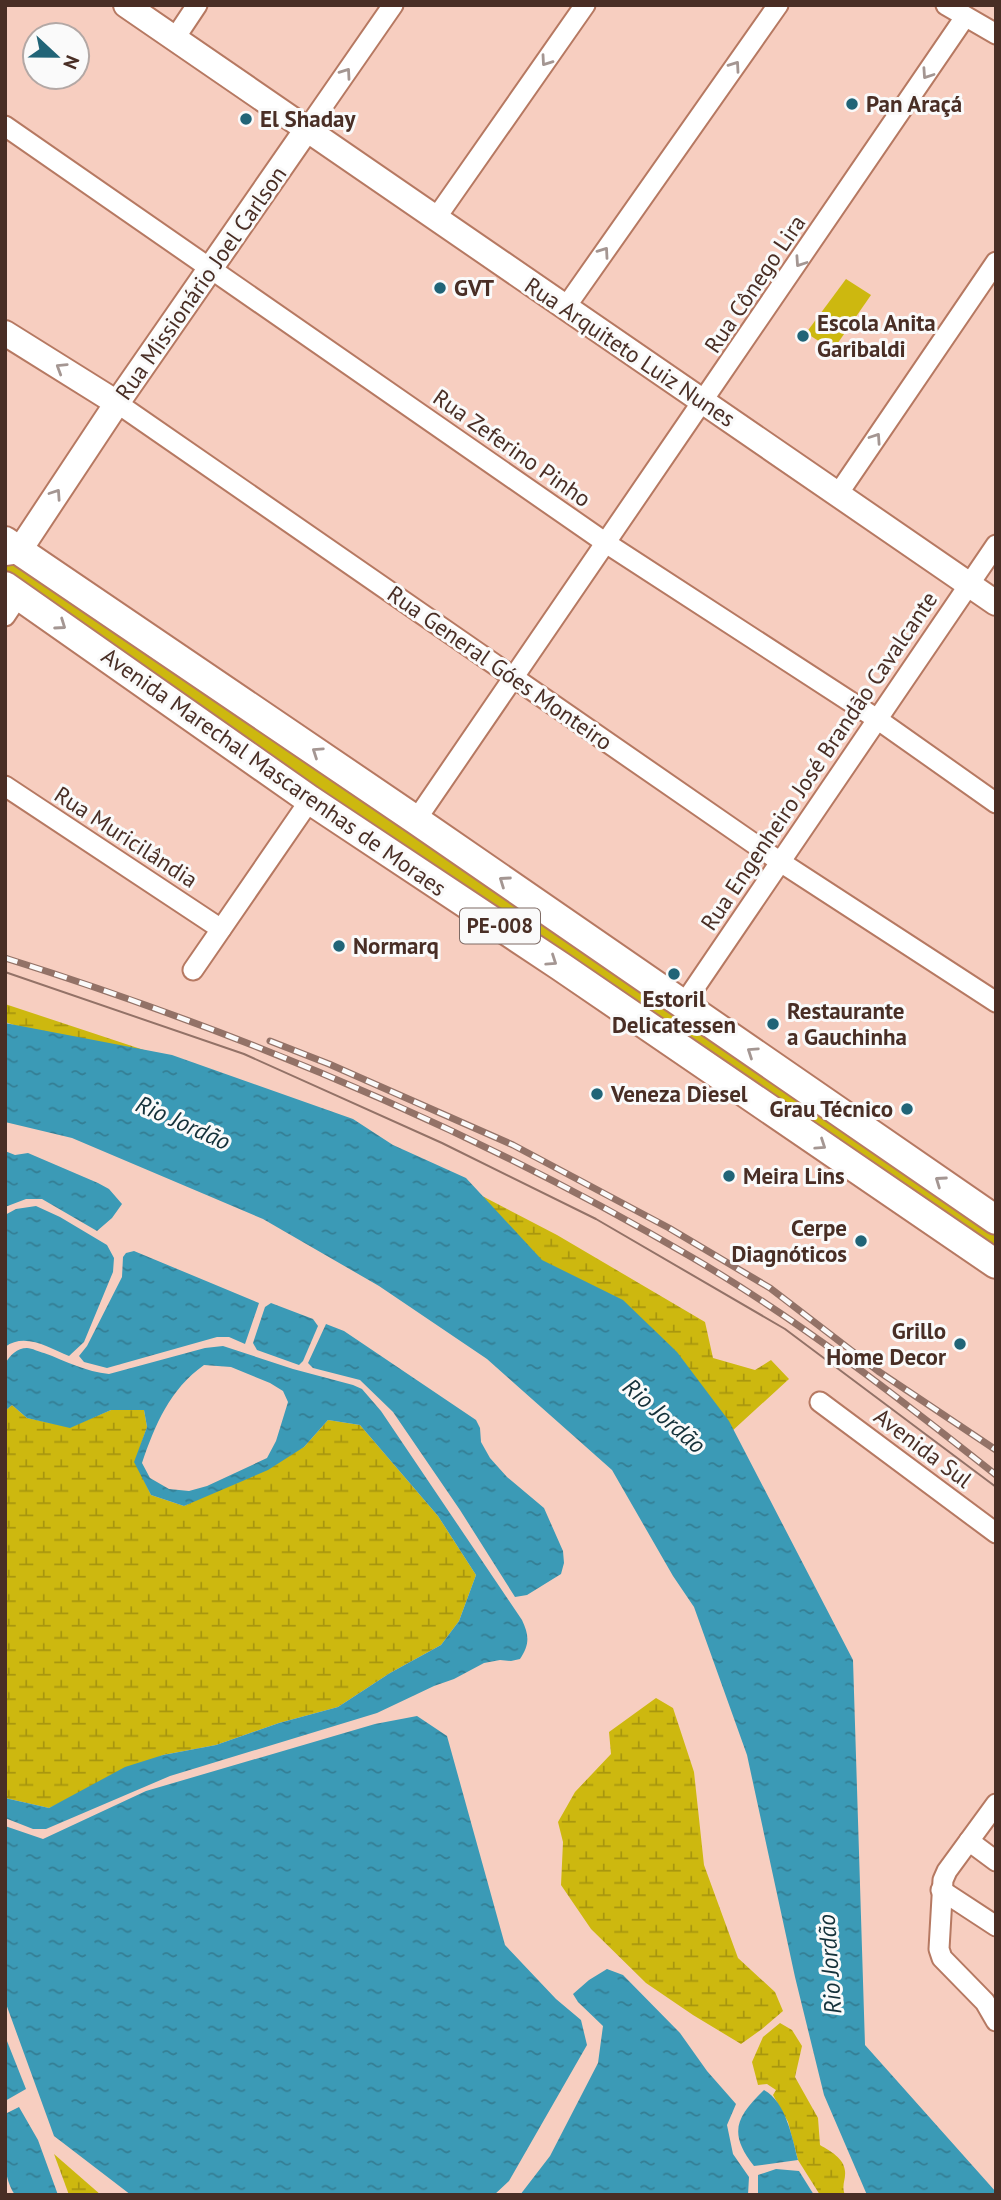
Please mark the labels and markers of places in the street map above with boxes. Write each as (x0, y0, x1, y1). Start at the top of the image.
place label: Pan Araçá (866, 89, 962, 118)
marker: Pan Araçá (844, 96, 860, 112)
place label: El Shaday (260, 104, 357, 133)
marker: El Shaday (238, 111, 254, 127)
place label: GVT (454, 273, 494, 302)
marker: GVT (432, 280, 448, 296)
place label: Escola Anita Garibaldi (817, 308, 936, 363)
marker: Escola Anita Garibaldi (795, 328, 811, 344)
place label: Normarq (353, 931, 439, 960)
marker: Normarq (331, 938, 347, 954)
marker: Estoril Delicatessen (666, 966, 682, 982)
place label: Estoril Delicatessen (612, 984, 736, 1039)
place label: Restaurante a Gauchinha (787, 996, 907, 1051)
marker: Restaurante a Gauchinha (765, 1016, 781, 1032)
place label: Veneza Diesel (610, 1079, 748, 1108)
marker: Veneza Diesel (589, 1086, 605, 1102)
place label: Grau Técnico (769, 1094, 893, 1123)
marker: Grau Técnico (899, 1101, 915, 1117)
place label: Meira Lins (743, 1161, 845, 1190)
marker: Meira Lins (721, 1168, 737, 1184)
place label: Cerpe Diagnóticos (731, 1213, 847, 1268)
marker: Cerpe Diagnóticos (853, 1233, 869, 1249)
place label: Grillo Home Decor (826, 1316, 947, 1371)
marker: Grillo Home Decor (952, 1336, 968, 1352)

